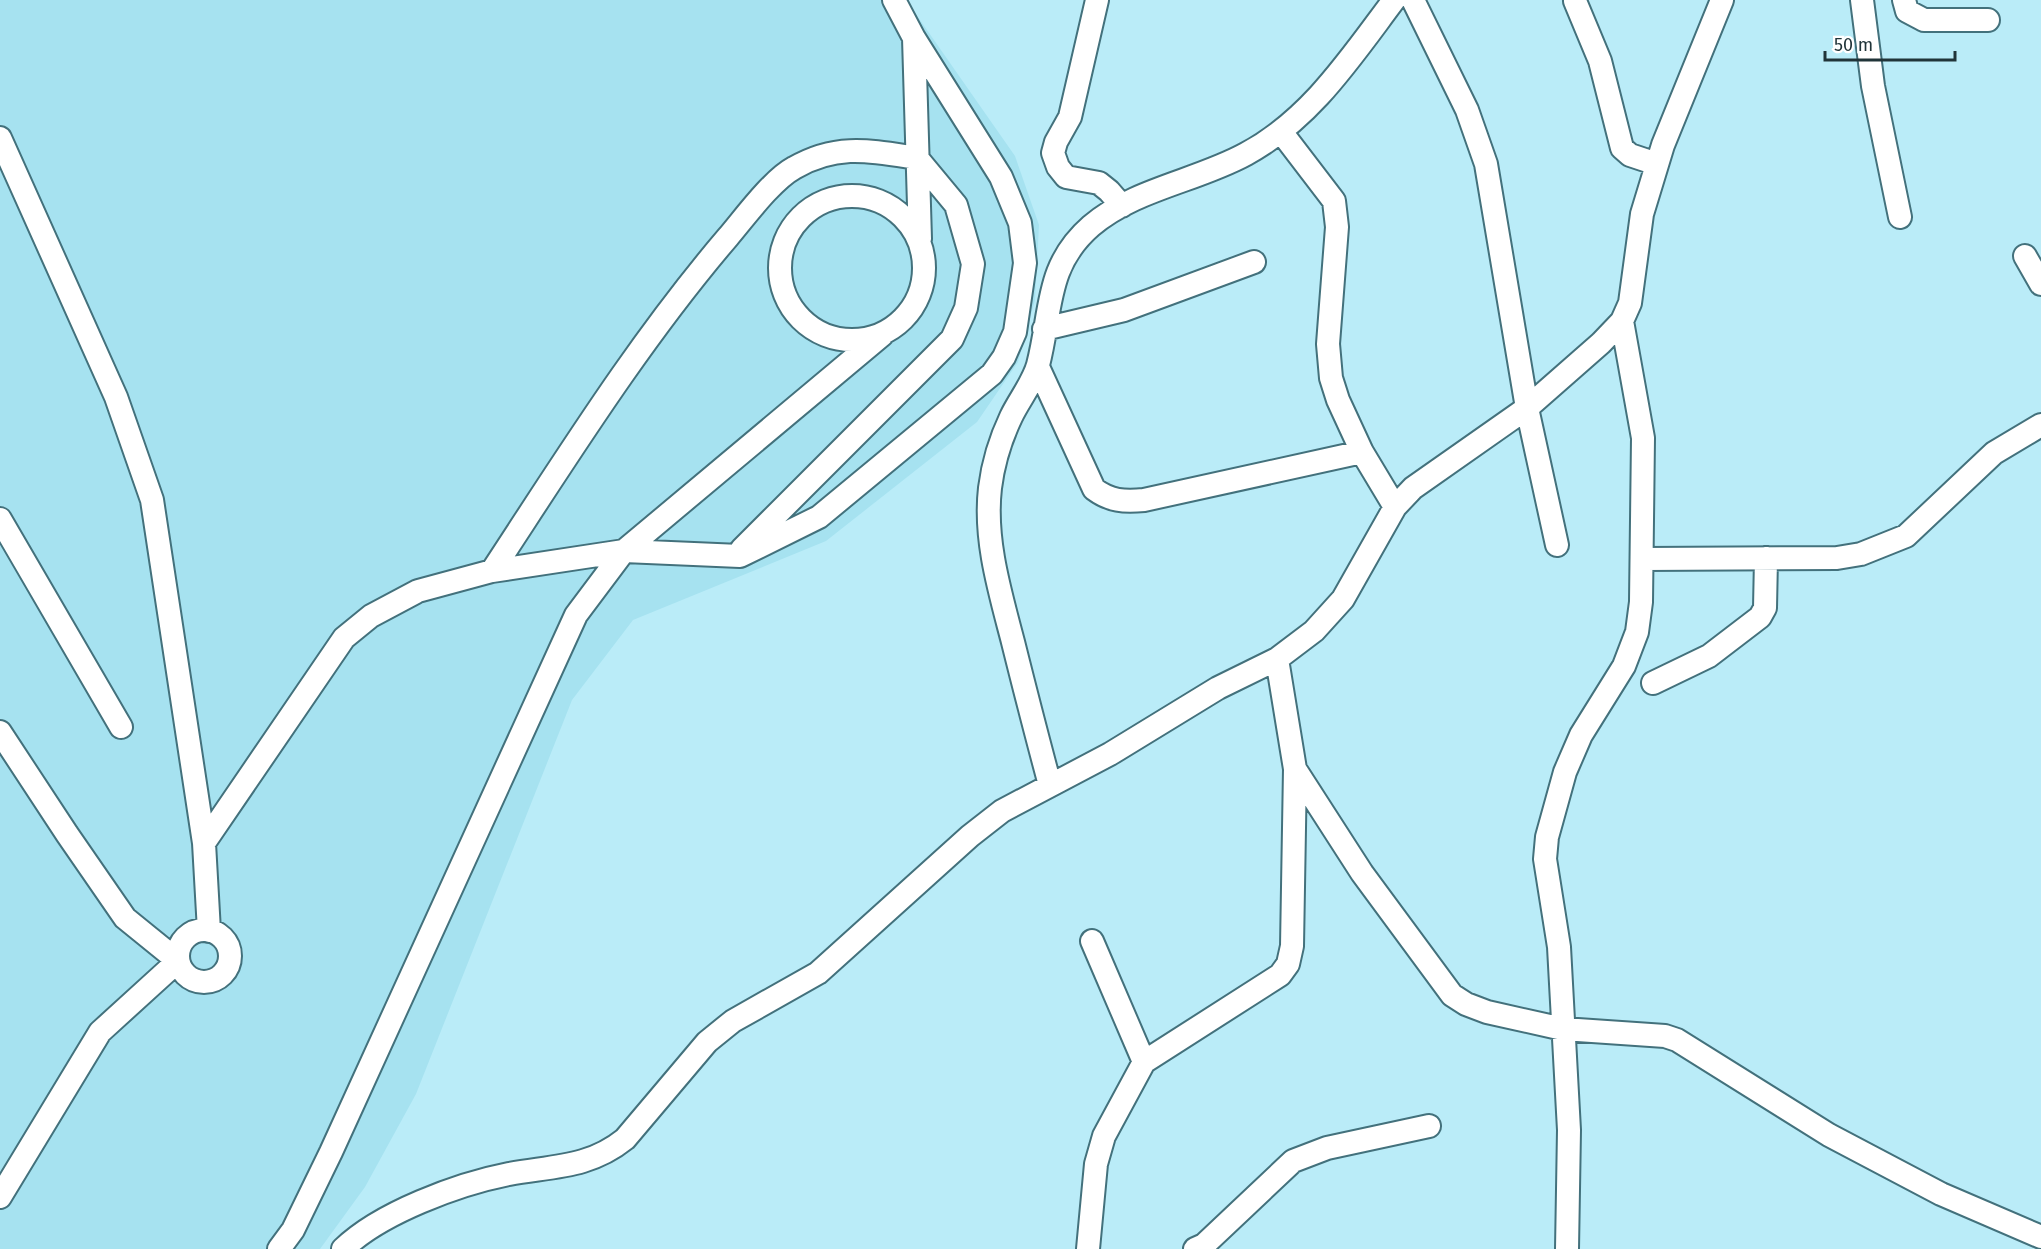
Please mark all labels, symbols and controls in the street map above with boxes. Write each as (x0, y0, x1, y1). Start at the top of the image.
scale bar (1825, 24, 1956, 62)
text: 50 m (1834, 34, 1873, 56)

